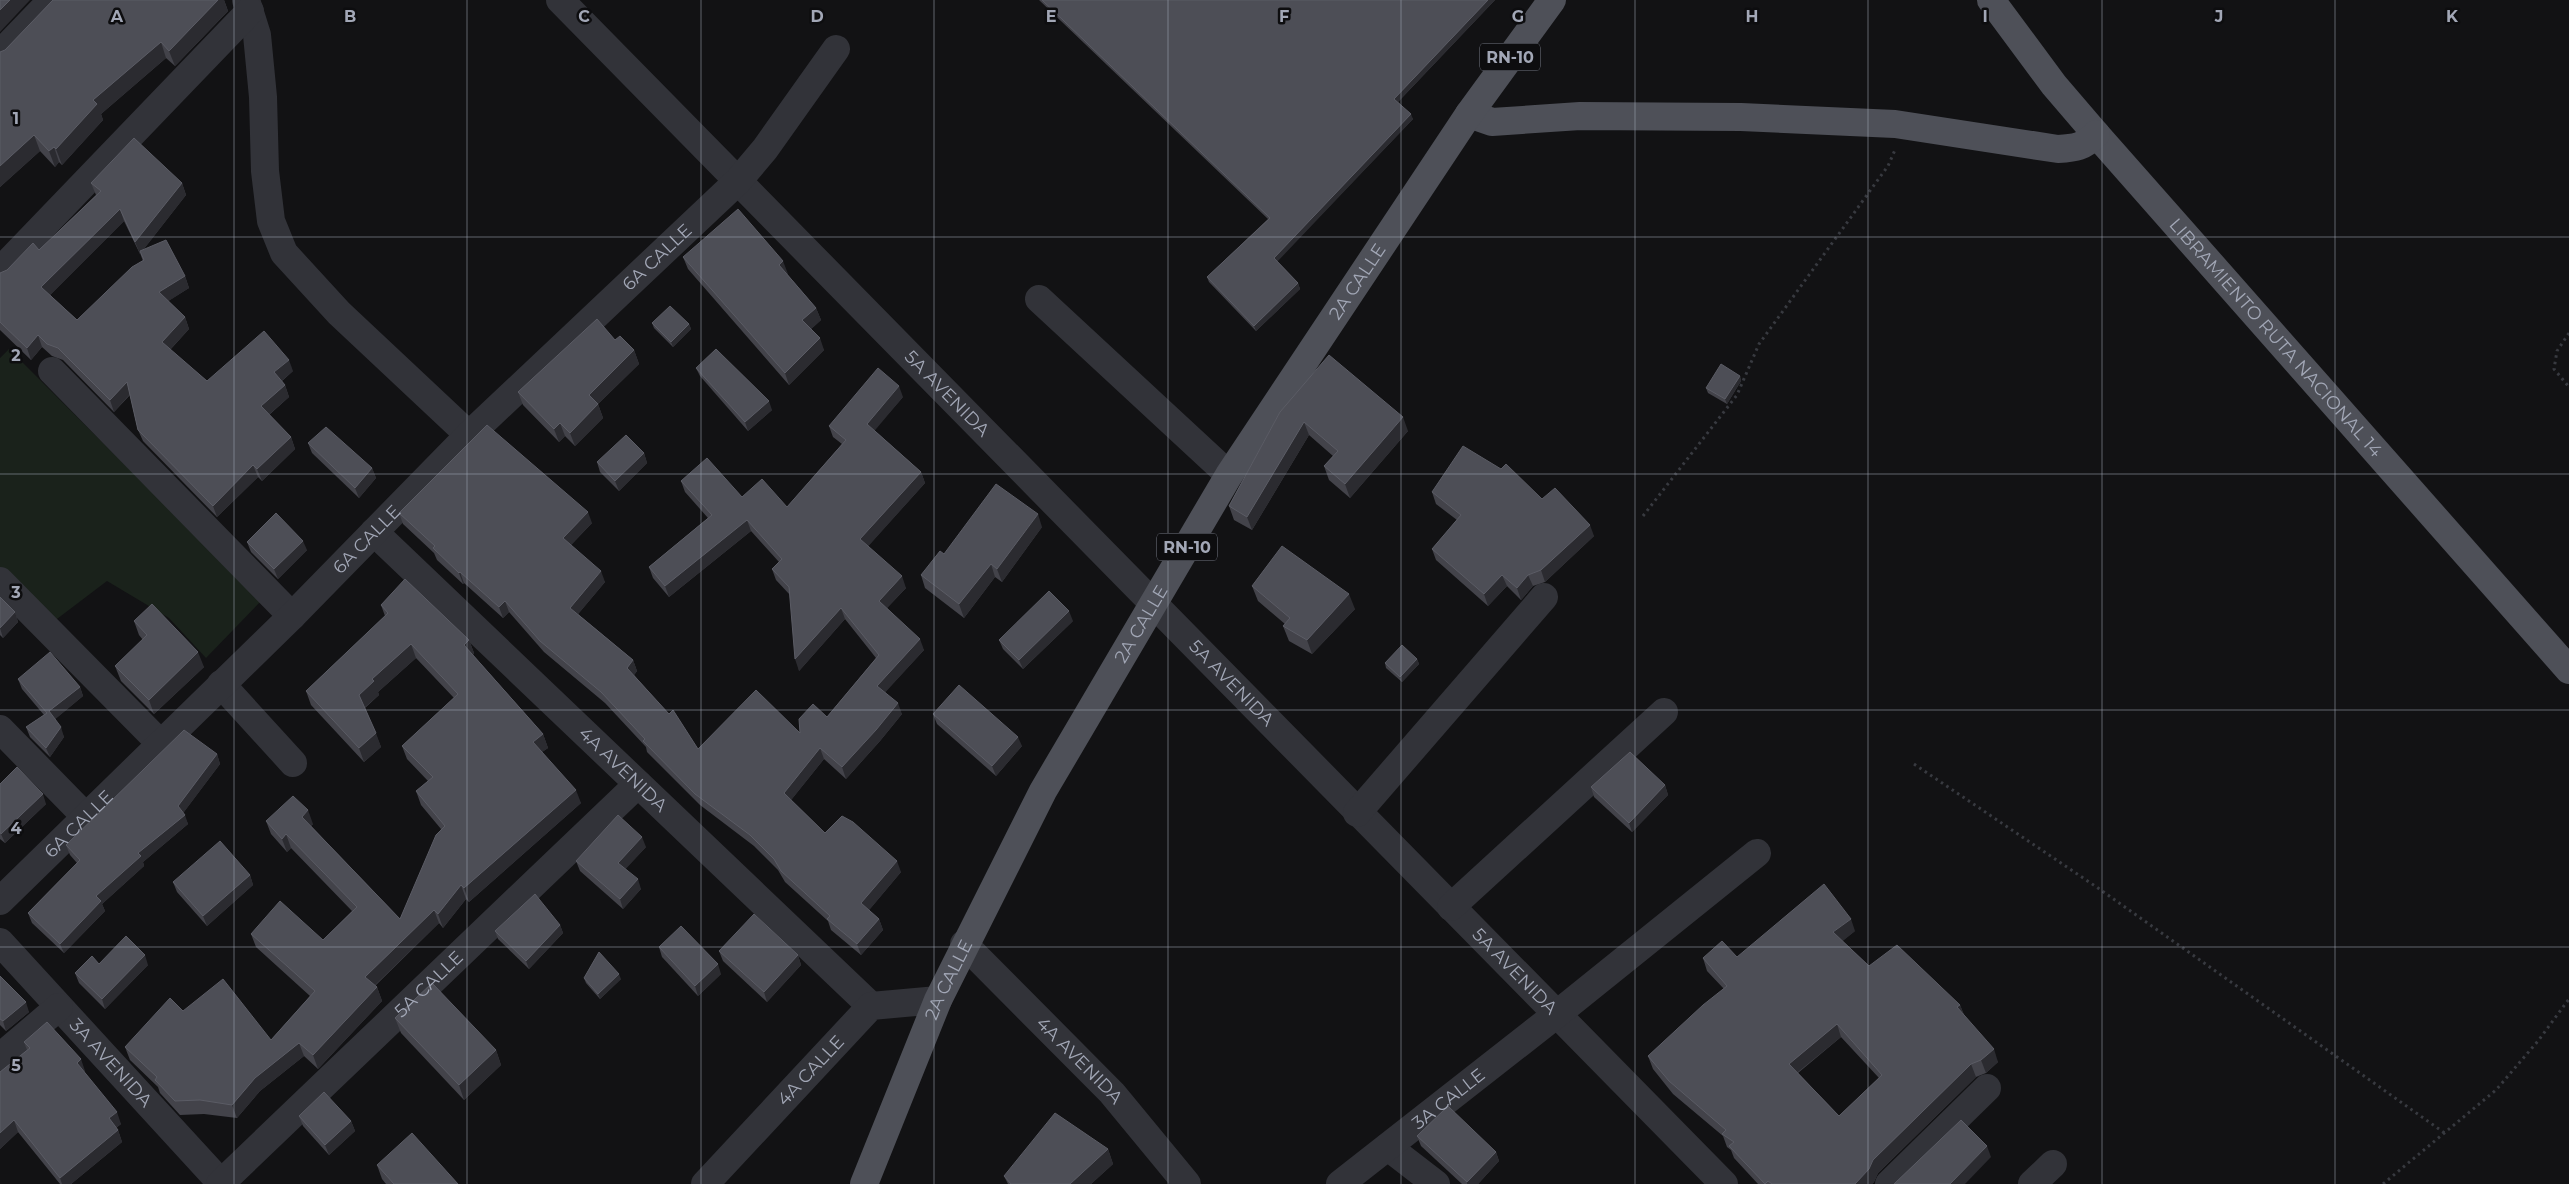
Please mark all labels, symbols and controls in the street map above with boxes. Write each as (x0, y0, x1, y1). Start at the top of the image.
text: A (110, 7, 124, 26)
text: B (344, 7, 356, 26)
text: C (578, 7, 590, 26)
text: D (810, 7, 824, 26)
text: E (1046, 7, 1056, 26)
text: F (1279, 7, 1289, 26)
text: G (1512, 7, 1524, 26)
text: H (1746, 7, 1758, 26)
text: I (1982, 7, 1988, 26)
text: J (2214, 7, 2223, 26)
text: K (2446, 7, 2459, 26)
road number: RN-10 (1480, 44, 1540, 70)
text: 1 (13, 109, 19, 128)
street label: LIBRAMIENTO RUTA NACIONAL 14 (2165, 214, 2387, 462)
street label: 6A CALLE (618, 219, 696, 295)
street label: 2A CALLE (1324, 240, 1391, 324)
text: 2 (11, 346, 21, 365)
street label: 5A AVENIDA (900, 346, 994, 441)
street label: 6A CALLE (328, 501, 405, 578)
road number: RN-10 (1157, 534, 1217, 560)
street label: 2A CALLE (1110, 581, 1173, 667)
text: 3 (10, 583, 21, 602)
street label: 5A AVENIDA (1184, 635, 1279, 731)
street label: 4A AVENIDA (574, 722, 672, 817)
street label: 6A CALLE (40, 786, 118, 863)
text: 4 (10, 819, 22, 838)
street label: 5A AVENIDA (1468, 924, 1562, 1019)
street label: 2A CALLE (920, 936, 977, 1023)
street label: 5A CALLE (390, 946, 468, 1022)
street label: 4A AVENIDA (1032, 1012, 1127, 1108)
street label: 3A AVENIDA (65, 1014, 157, 1112)
street label: 4A CALLE (773, 1031, 849, 1110)
text: 5 (11, 1056, 21, 1075)
street label: 3A CALLE (1408, 1064, 1489, 1134)

